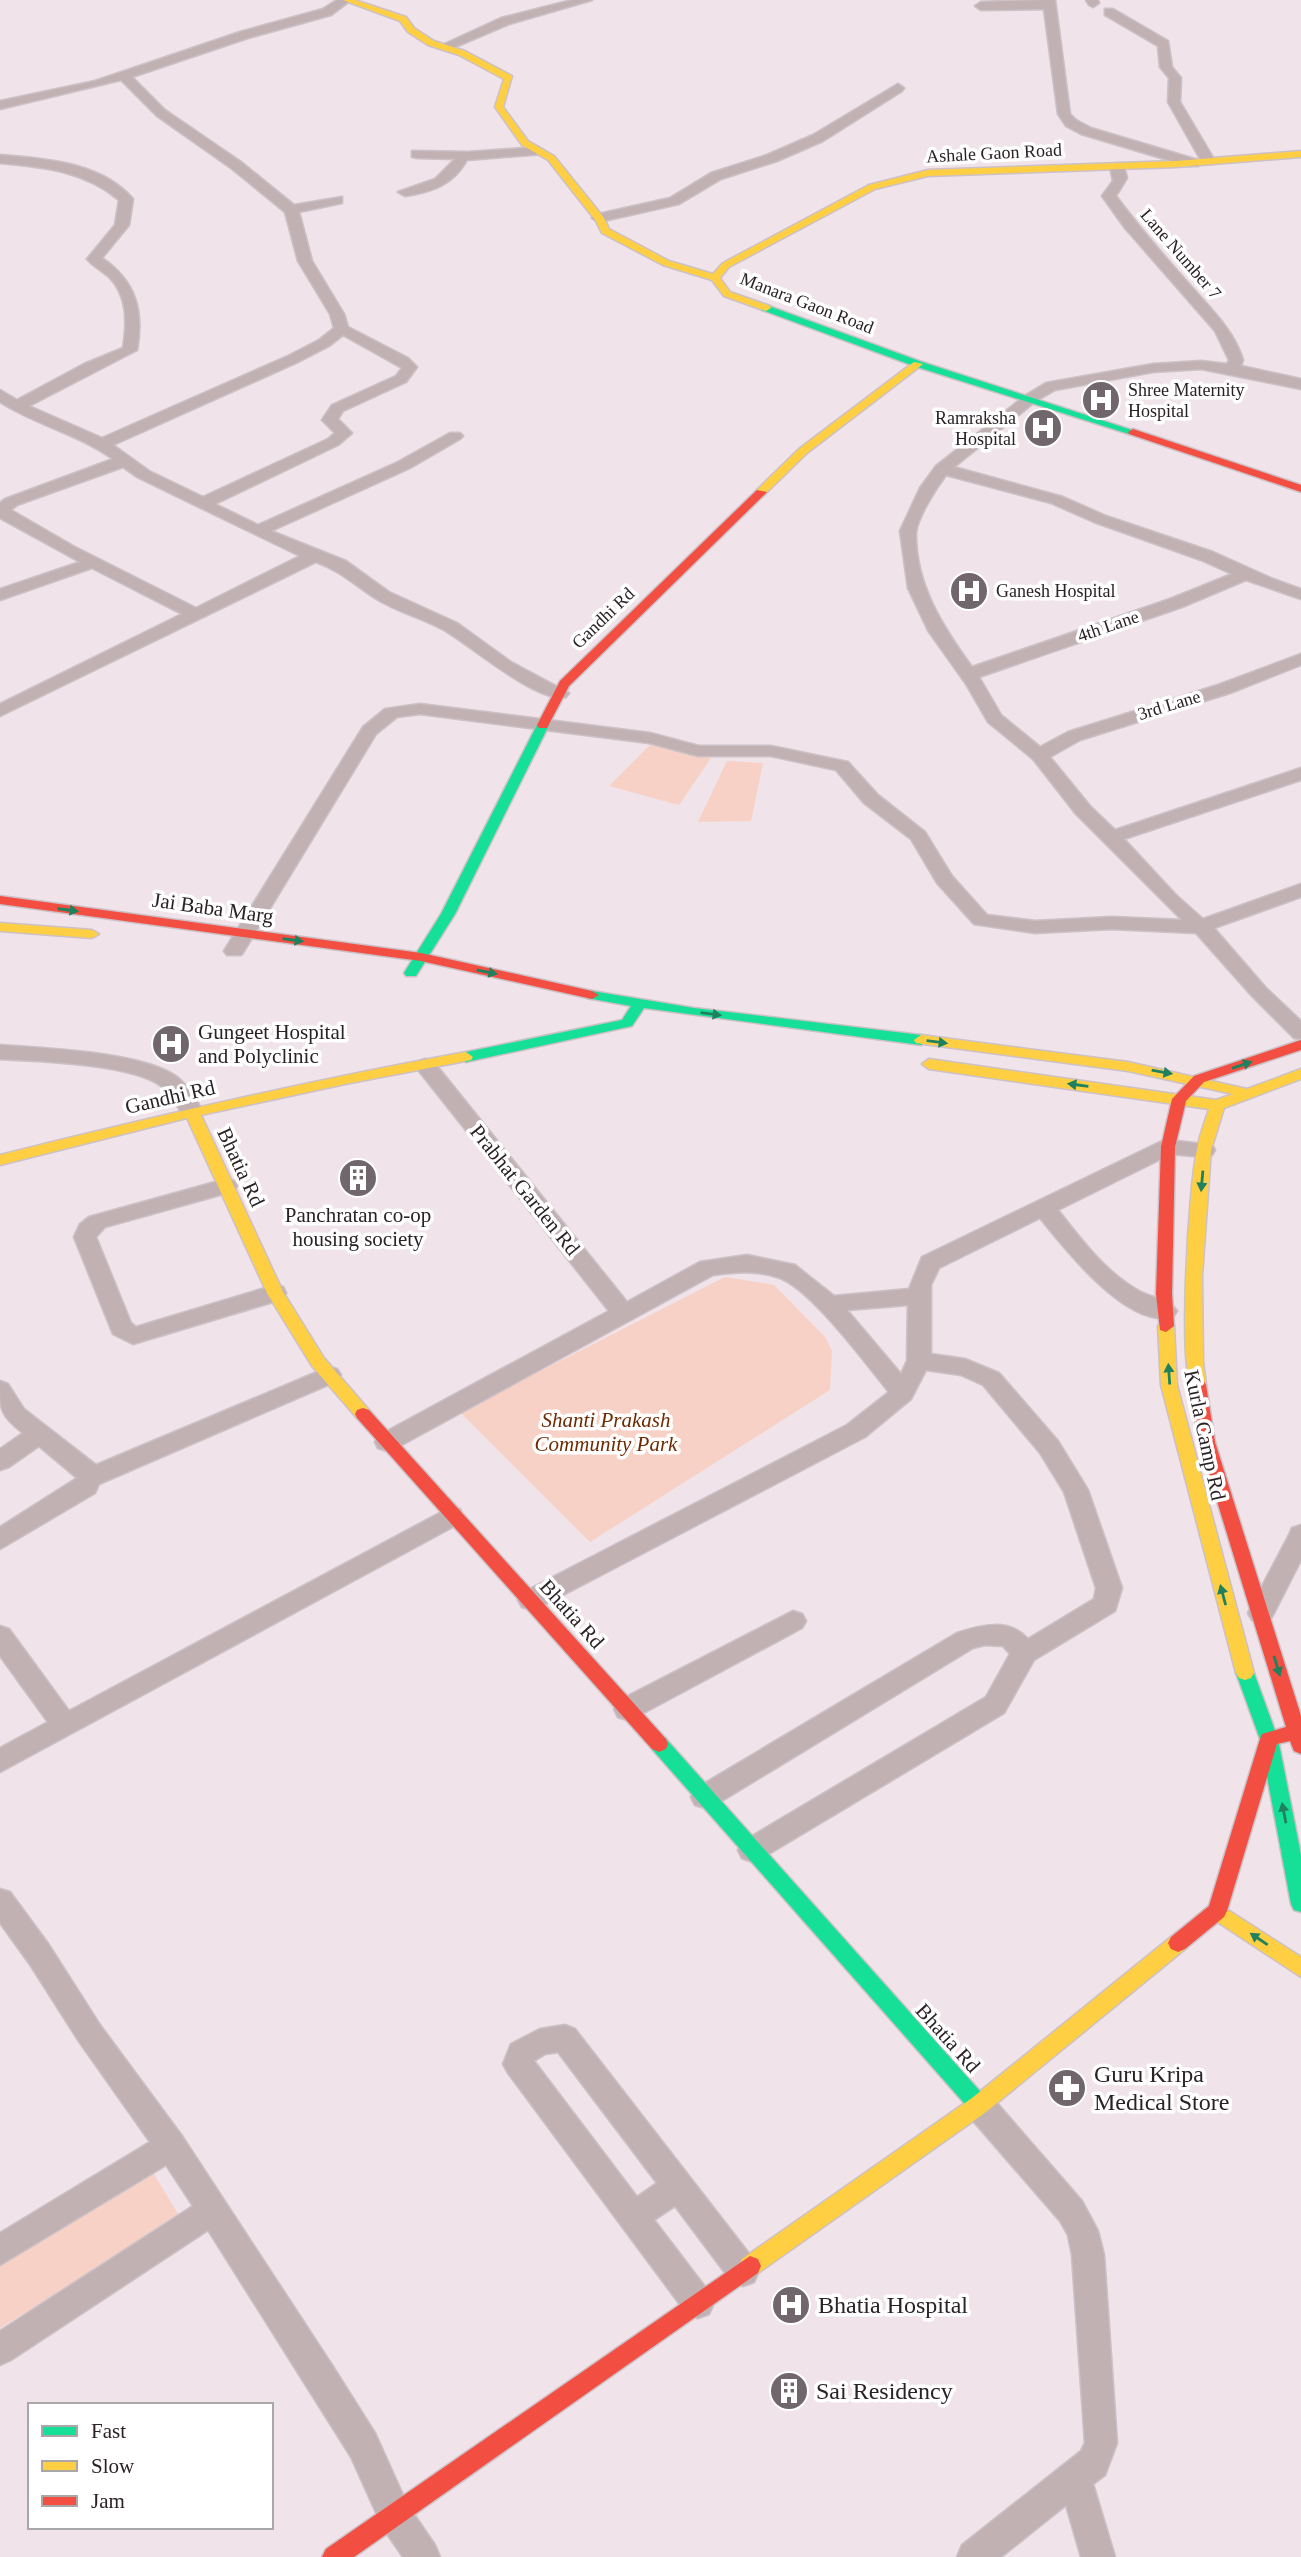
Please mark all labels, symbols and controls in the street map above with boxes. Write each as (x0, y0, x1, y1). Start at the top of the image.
street label: Ashale Gaon Road (926, 139, 1062, 167)
street label: Lane Number 7 (1136, 205, 1226, 303)
street label: Manara Gaon Road (738, 268, 876, 338)
hospital icon: Shree Maternity Hospital (1080, 379, 1122, 421)
place label: Shree Maternity Hospital (1128, 380, 1244, 421)
hospital icon: Ramraksha Hospital (1022, 407, 1064, 449)
place label: Ramraksha Hospital (935, 408, 1016, 449)
hospital icon: Ganesh Hospital (948, 570, 990, 612)
place label: Ganesh Hospital (996, 581, 1115, 601)
street label: Gandhi Rd (568, 584, 638, 652)
street label: 4th Lane (1075, 606, 1141, 646)
street label: 3rd Lane (1135, 686, 1203, 724)
street label: Jai Baba Marg (151, 888, 276, 928)
one-way arrow (57, 904, 79, 915)
one-way arrow (282, 935, 304, 946)
one-way arrow (476, 966, 498, 977)
one-way arrow (700, 1009, 722, 1020)
place label: Gungeet Hospital and Polyclinic (198, 1020, 346, 1068)
hospital icon: Gungeet Hospital and Polyclinic (150, 1023, 192, 1065)
one-way arrow (926, 1037, 948, 1048)
one-way arrow (1232, 1059, 1253, 1070)
one-way arrow (1151, 1067, 1173, 1078)
street label: Gandhi Rd (123, 1075, 218, 1119)
one-way arrow (1067, 1079, 1089, 1090)
street label: Prabhat Garden Rd (465, 1120, 585, 1260)
street label: Bhatia Rd (212, 1124, 270, 1211)
building icon: Panchratan co-op housing society (337, 1157, 379, 1199)
one-way arrow (1196, 1170, 1207, 1192)
place label: Panchratan co-op housing society (285, 1203, 431, 1251)
one-way arrow (1163, 1363, 1174, 1385)
street label: Kurla Camp Rd (1179, 1367, 1231, 1503)
park label: Shanti Prakash Community Park (535, 1408, 678, 1456)
street label: Bhatia Rd (535, 1575, 610, 1654)
one-way arrow (1217, 1584, 1227, 1605)
one-way arrow (1273, 1655, 1283, 1676)
one-way arrow (1278, 1802, 1289, 1824)
one-way arrow (1250, 1932, 1268, 1946)
street label: Bhatia Rd (911, 1999, 986, 2078)
place label: Guru Kripa Medical Store (1094, 2061, 1229, 2115)
pharmacy icon: Guru Kripa Medical Store (1046, 2067, 1088, 2109)
hospital icon: Bhatia Hospital (770, 2284, 812, 2326)
place label: Bhatia Hospital (818, 2292, 968, 2318)
building icon: Sai Residency (768, 2370, 810, 2412)
place label: Sai Residency (816, 2378, 953, 2404)
legend (28, 2403, 273, 2529)
text: Fast (91, 2419, 126, 2443)
text: Slow (91, 2454, 135, 2478)
text: Jam (91, 2489, 125, 2513)

